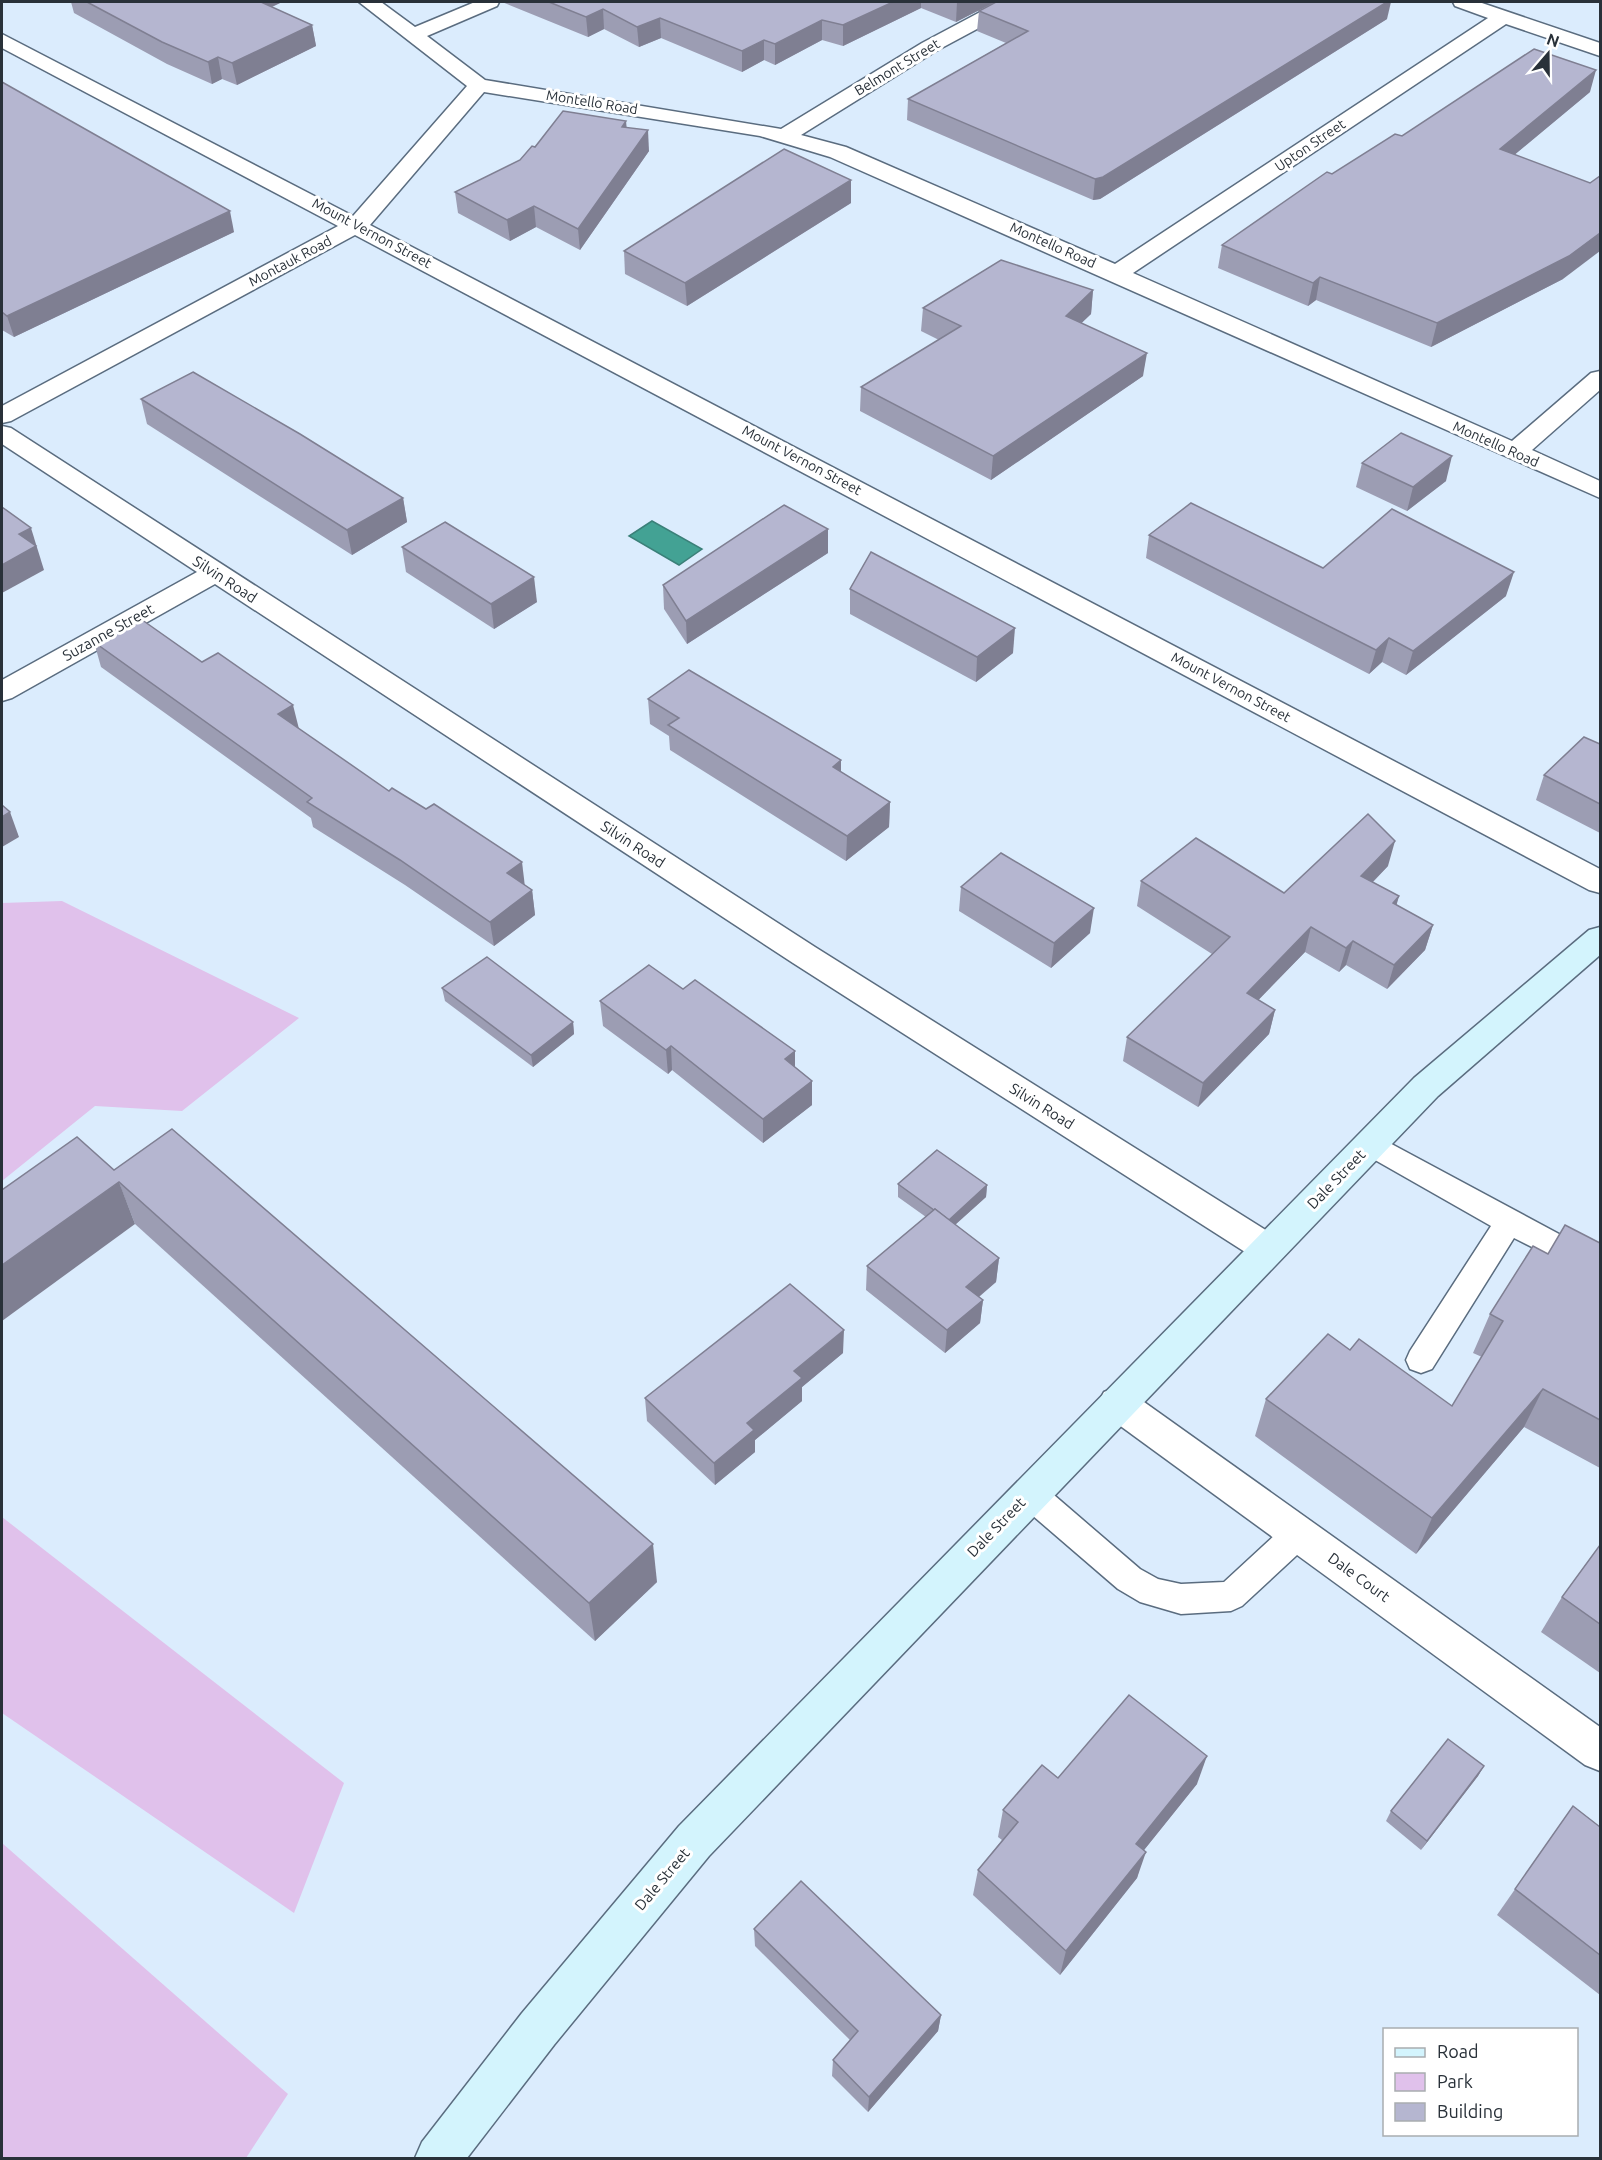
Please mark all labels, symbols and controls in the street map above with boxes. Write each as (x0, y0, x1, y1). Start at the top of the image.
north arrow (1518, 24, 1578, 84)
text: N (1544, 29, 1562, 50)
street label: Belmont Street (852, 35, 943, 99)
street label: Montello Road (545, 87, 639, 117)
street label: Upton Street (1272, 115, 1349, 174)
street label: Mount Vernon Street (310, 195, 435, 272)
street label: Montello Road (1007, 219, 1099, 271)
street label: Montauk Road (246, 232, 334, 290)
street label: Montello Road (1450, 418, 1542, 470)
street label: Mount Vernon Street (740, 422, 865, 499)
street label: Silvin Road (190, 552, 260, 606)
street label: Suzanne Street (59, 600, 157, 664)
street label: Mount Vernon Street (1169, 649, 1294, 726)
street label: Silvin Road (598, 817, 668, 871)
street label: Silvin Road (1007, 1079, 1077, 1133)
street label: Dale Street (1304, 1146, 1369, 1212)
street label: Dale Street (964, 1494, 1029, 1560)
street label: Dale Court (1325, 1549, 1393, 1605)
street label: Dale Street (631, 1844, 693, 1914)
legend (1383, 2028, 1578, 2136)
text: Road (1437, 2041, 1479, 2061)
text: Park (1437, 2071, 1473, 2091)
text: Building (1437, 2101, 1503, 2121)

